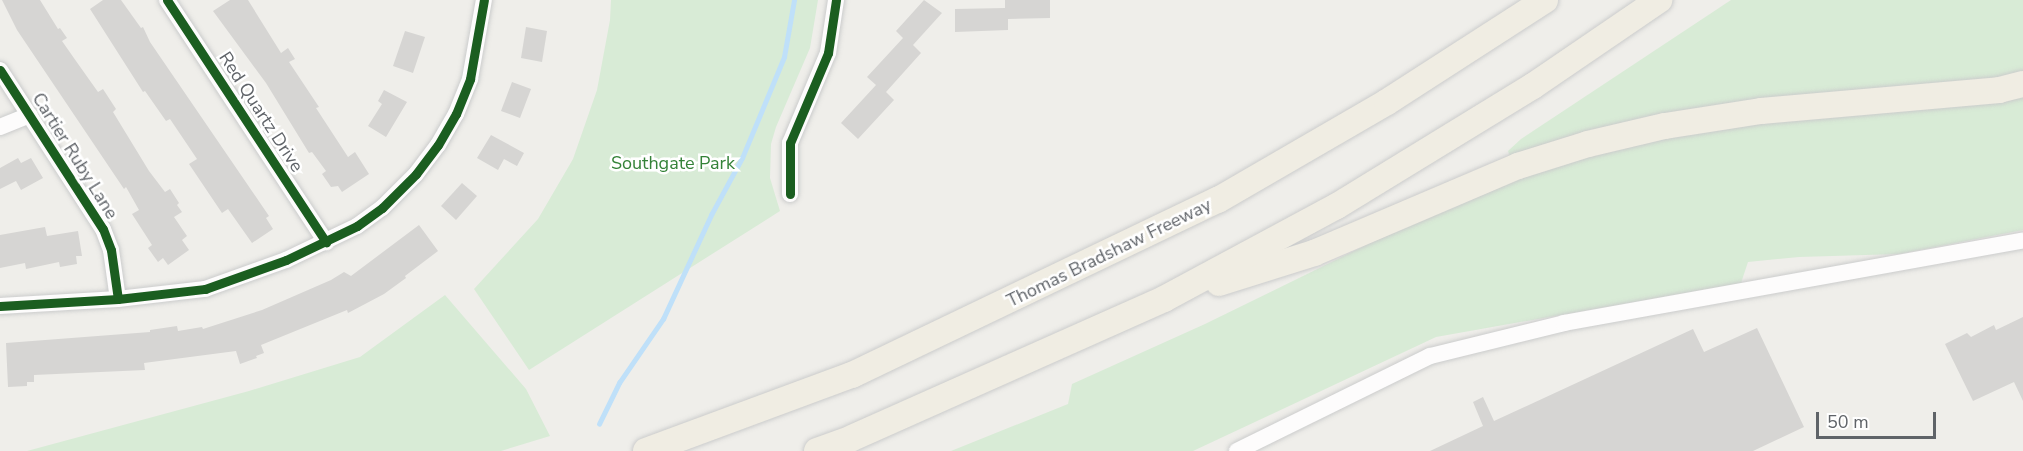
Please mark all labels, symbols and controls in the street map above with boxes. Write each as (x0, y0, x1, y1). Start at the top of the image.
street label: Red Quartz Drive (214, 48, 308, 176)
street label: Cartier Ruby Lane (27, 89, 123, 223)
park label: Southgate Park (611, 152, 735, 174)
street label: Thomas Bradshaw Freeway (1003, 194, 1215, 312)
scale bar (1819, 400, 1939, 438)
text: 50 m (1827, 410, 1869, 434)

